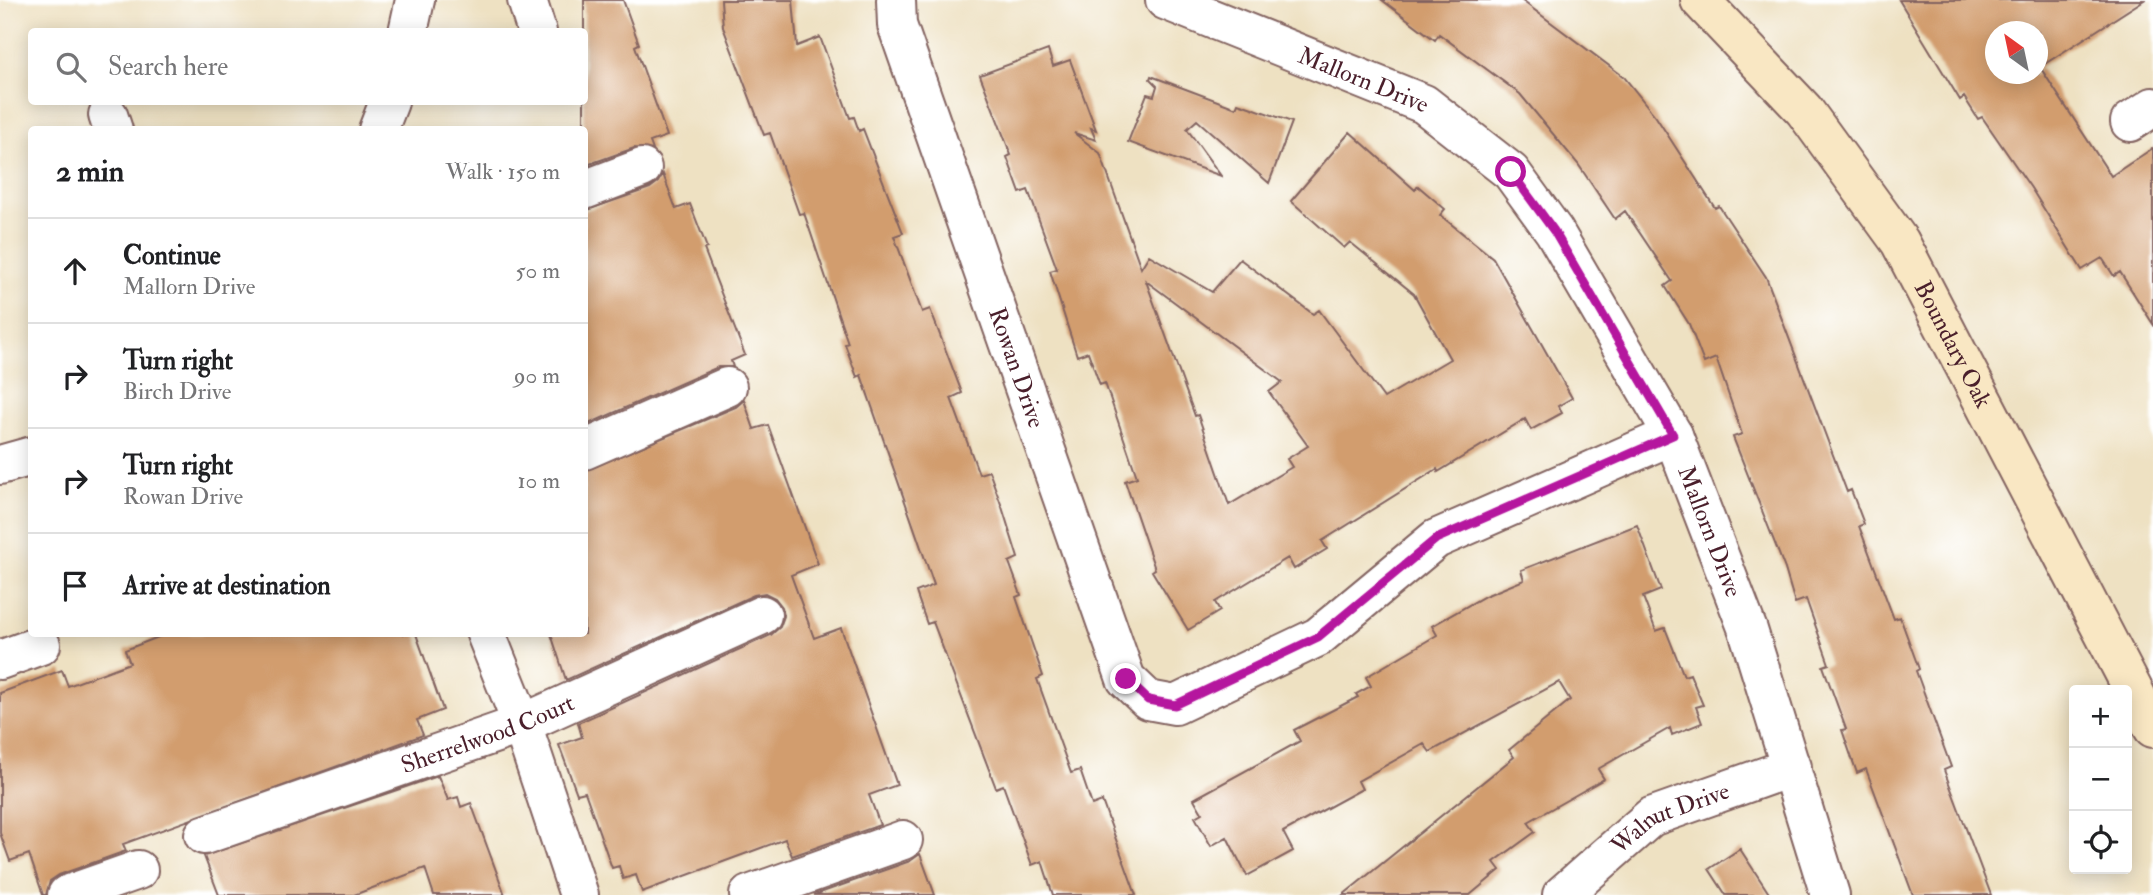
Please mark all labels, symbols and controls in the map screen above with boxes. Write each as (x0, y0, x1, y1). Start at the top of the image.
north arrow (1985, 21, 2048, 84)
search box (28, 28, 588, 105)
street label: Mallorn Drive (1294, 40, 1433, 120)
icon: search (52, 48, 90, 86)
text: Search here (108, 51, 228, 83)
text: 2 min (56, 153, 124, 190)
route start (1495, 156, 1526, 187)
text: Walk · 150 m (446, 157, 560, 186)
text: Continue (123, 240, 221, 272)
icon: ahead (56, 252, 94, 290)
text: 50 m (516, 256, 560, 285)
text: Mallorn Drive (123, 272, 255, 301)
street label: Boundary Oak (1907, 276, 1999, 414)
street label: Rowan Drive (981, 303, 1052, 432)
text: Turn right (123, 345, 233, 377)
icon: right (56, 357, 94, 395)
text: 90 m (514, 361, 560, 390)
text: Birch Drive (123, 377, 231, 406)
text: Turn right (123, 450, 233, 482)
icon: right (56, 462, 94, 500)
street label: Mallorn Drive (1670, 462, 1749, 602)
text: 10 m (517, 466, 560, 495)
text: Rowan Drive (123, 482, 243, 511)
icon: arrive (56, 567, 94, 605)
text: Arrive at destination (123, 570, 331, 602)
route end (1110, 663, 1141, 694)
map controls (2069, 685, 2132, 874)
button: + (2069, 685, 2132, 748)
street label: Sherrelwood Court (397, 687, 579, 781)
button: − (2069, 748, 2132, 811)
street label: Walnut Drive (1604, 775, 1734, 862)
button: locate (2069, 811, 2132, 874)

